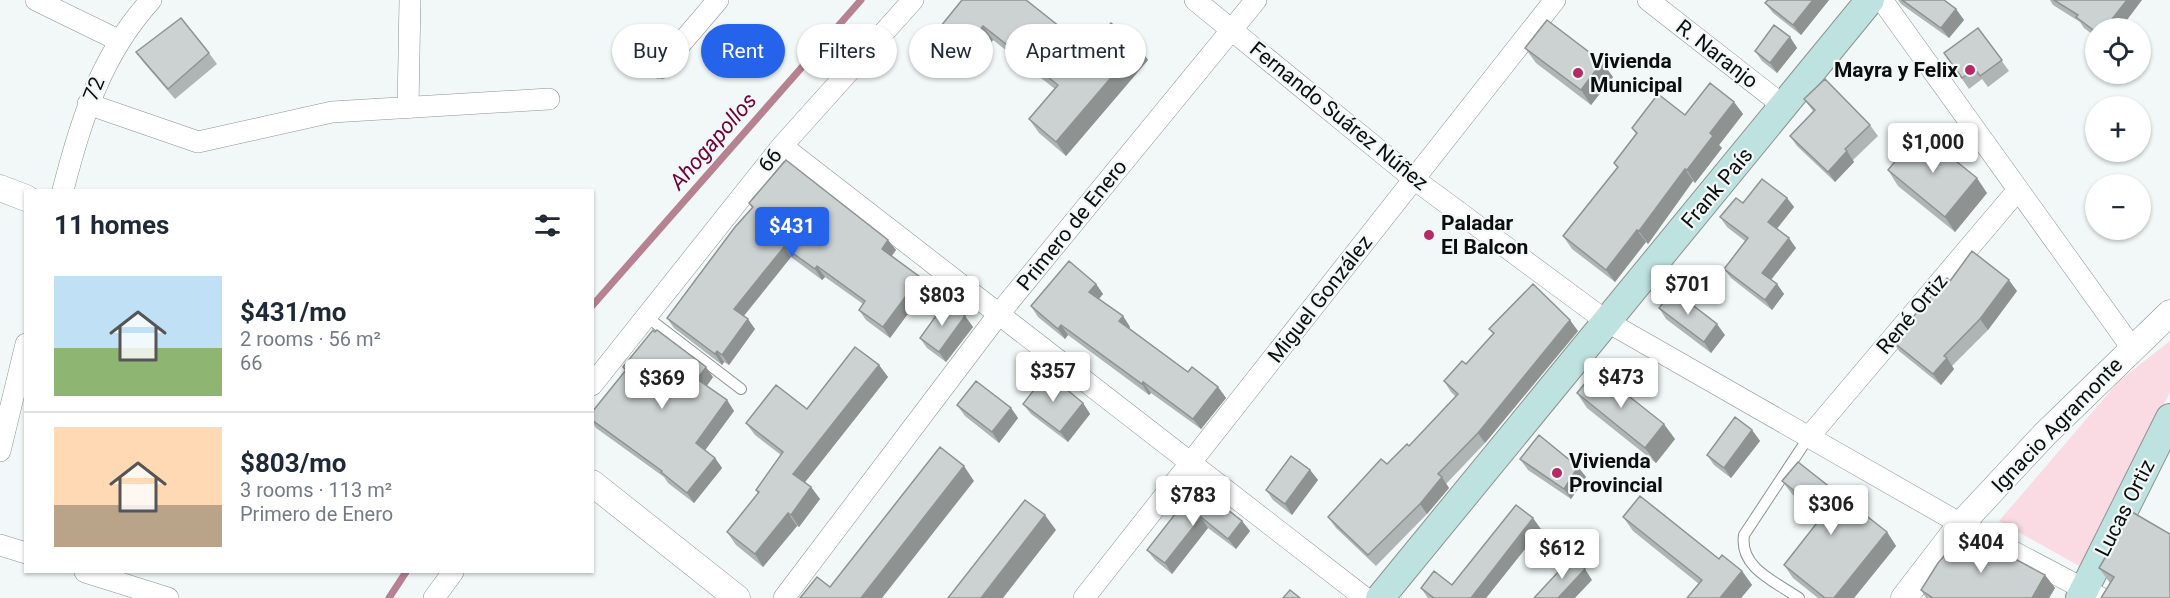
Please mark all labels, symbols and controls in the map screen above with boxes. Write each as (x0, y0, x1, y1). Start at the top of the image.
street label: R. Naranjo (1671, 15, 1763, 93)
map controls (2085, 18, 2151, 240)
button: locate (2085, 18, 2151, 84)
chip: Buy (612, 24, 689, 78)
chip: Rent (701, 24, 785, 78)
chip: Filters (797, 24, 897, 78)
chip: New (909, 24, 993, 78)
chip: Apartment (1005, 24, 1146, 78)
street label: Fernando Suárez Núñez (1245, 37, 1433, 195)
place label: Vivienda Municipal (1590, 49, 1683, 97)
place label: Mayra y Felix (1834, 58, 1958, 82)
marker: Mayra y Felix (1963, 63, 1977, 77)
marker: Vivienda Municipal (1571, 66, 1585, 80)
street label: 72 (78, 73, 110, 104)
water label: Ahogapollos (664, 88, 762, 195)
button: + (2085, 96, 2151, 162)
pin: $1,000 (1884, 123, 1982, 174)
text: $1,000 (1902, 130, 1964, 154)
street label: 66 (753, 143, 787, 177)
street label: Frank País (1676, 143, 1758, 233)
street label: Primero de Enero (1012, 155, 1132, 295)
button: − (2085, 174, 2151, 240)
pin: $431 (756, 207, 828, 258)
icon: filters (531, 209, 564, 242)
text: 11 homes (54, 210, 169, 240)
place label: Paladar El Balcon (1441, 211, 1528, 259)
text: $431 (769, 214, 815, 238)
marker: Paladar El Balcon (1422, 228, 1436, 242)
street label: Miguel González (1263, 231, 1377, 367)
pin: $701 (1652, 265, 1724, 316)
street label: René Ortiz (1872, 269, 1952, 359)
text: $701 (1665, 272, 1711, 296)
pin: $803 (906, 276, 978, 327)
text: $803 (919, 283, 965, 307)
text: $431/mo (240, 297, 347, 327)
icon: home (102, 300, 174, 372)
text: 2 rooms · 56 m² (240, 327, 381, 351)
text: 66 (240, 351, 262, 375)
pin: $357 (1017, 352, 1089, 403)
street label: Ignacio Agramonte (1987, 353, 2127, 497)
pin: $473 (1585, 358, 1657, 409)
pin: $369 (626, 359, 698, 410)
text: $357 (1030, 359, 1076, 383)
text: $473 (1598, 365, 1644, 389)
text: $369 (639, 366, 685, 390)
text: $803/mo (240, 448, 347, 478)
place label: Vivienda Provincial (1569, 449, 1663, 497)
icon: home (102, 451, 174, 523)
street label: Lucas Ortiz (2090, 456, 2160, 560)
marker: Vivienda Provincial (1550, 466, 1564, 480)
pin: $783 (1157, 476, 1229, 527)
text: 3 rooms · 113 m² (240, 478, 392, 502)
text: $783 (1170, 483, 1216, 507)
pin: $306 (1795, 485, 1867, 536)
text: $306 (1808, 492, 1854, 516)
text: Primero de Enero (240, 502, 393, 526)
pin: $404 (1945, 523, 2017, 574)
pin: $612 (1526, 529, 1598, 580)
text: $404 (1958, 530, 2004, 554)
text: $612 (1539, 536, 1585, 560)

